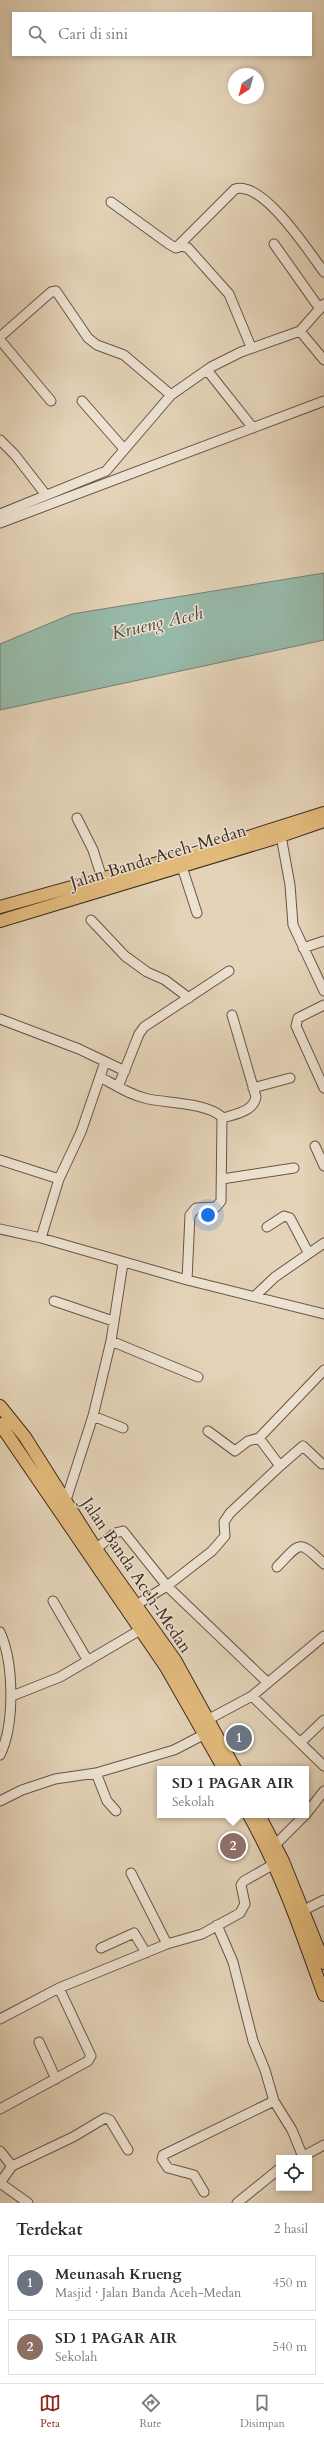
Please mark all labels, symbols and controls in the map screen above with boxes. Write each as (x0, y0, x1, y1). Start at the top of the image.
search box (12, 12, 312, 56)
icon: search (26, 23, 48, 45)
text: Cari di sini (58, 24, 128, 44)
north arrow (228, 68, 264, 104)
water label: Krueng Aceh (109, 601, 206, 646)
street label: Jalan Banda Aceh-Medan (65, 819, 249, 895)
your location (198, 1205, 218, 1225)
street label: Jalan Banda Aceh-Medan (74, 1491, 197, 1658)
pin: 1 (226, 1723, 252, 1753)
popup (157, 1766, 309, 1818)
text: SD 1 PAGAR AIR (172, 1773, 294, 1793)
text: Sekolah (172, 1793, 214, 1811)
pin: 2 (220, 1831, 246, 1861)
map controls (276, 2155, 312, 2191)
button: locate (276, 2155, 312, 2191)
text: Terdekat (16, 2218, 82, 2241)
text: 2 hasil (274, 2220, 308, 2238)
text: Meunasah Krueng (55, 2264, 181, 2284)
text: 1 (27, 2274, 33, 2292)
text: 450 m (273, 2274, 307, 2292)
text: Masjid · Jalan Banda Aceh-Medan (55, 2284, 242, 2302)
text: SD 1 PAGAR AIR (55, 2328, 177, 2348)
text: 2 (27, 2338, 33, 2356)
text: 540 m (273, 2338, 307, 2356)
text: Sekolah (55, 2348, 97, 2366)
tab: Peta (39, 2392, 61, 2431)
tab: Rute (139, 2392, 162, 2431)
tab: Disimpan (240, 2392, 285, 2431)

